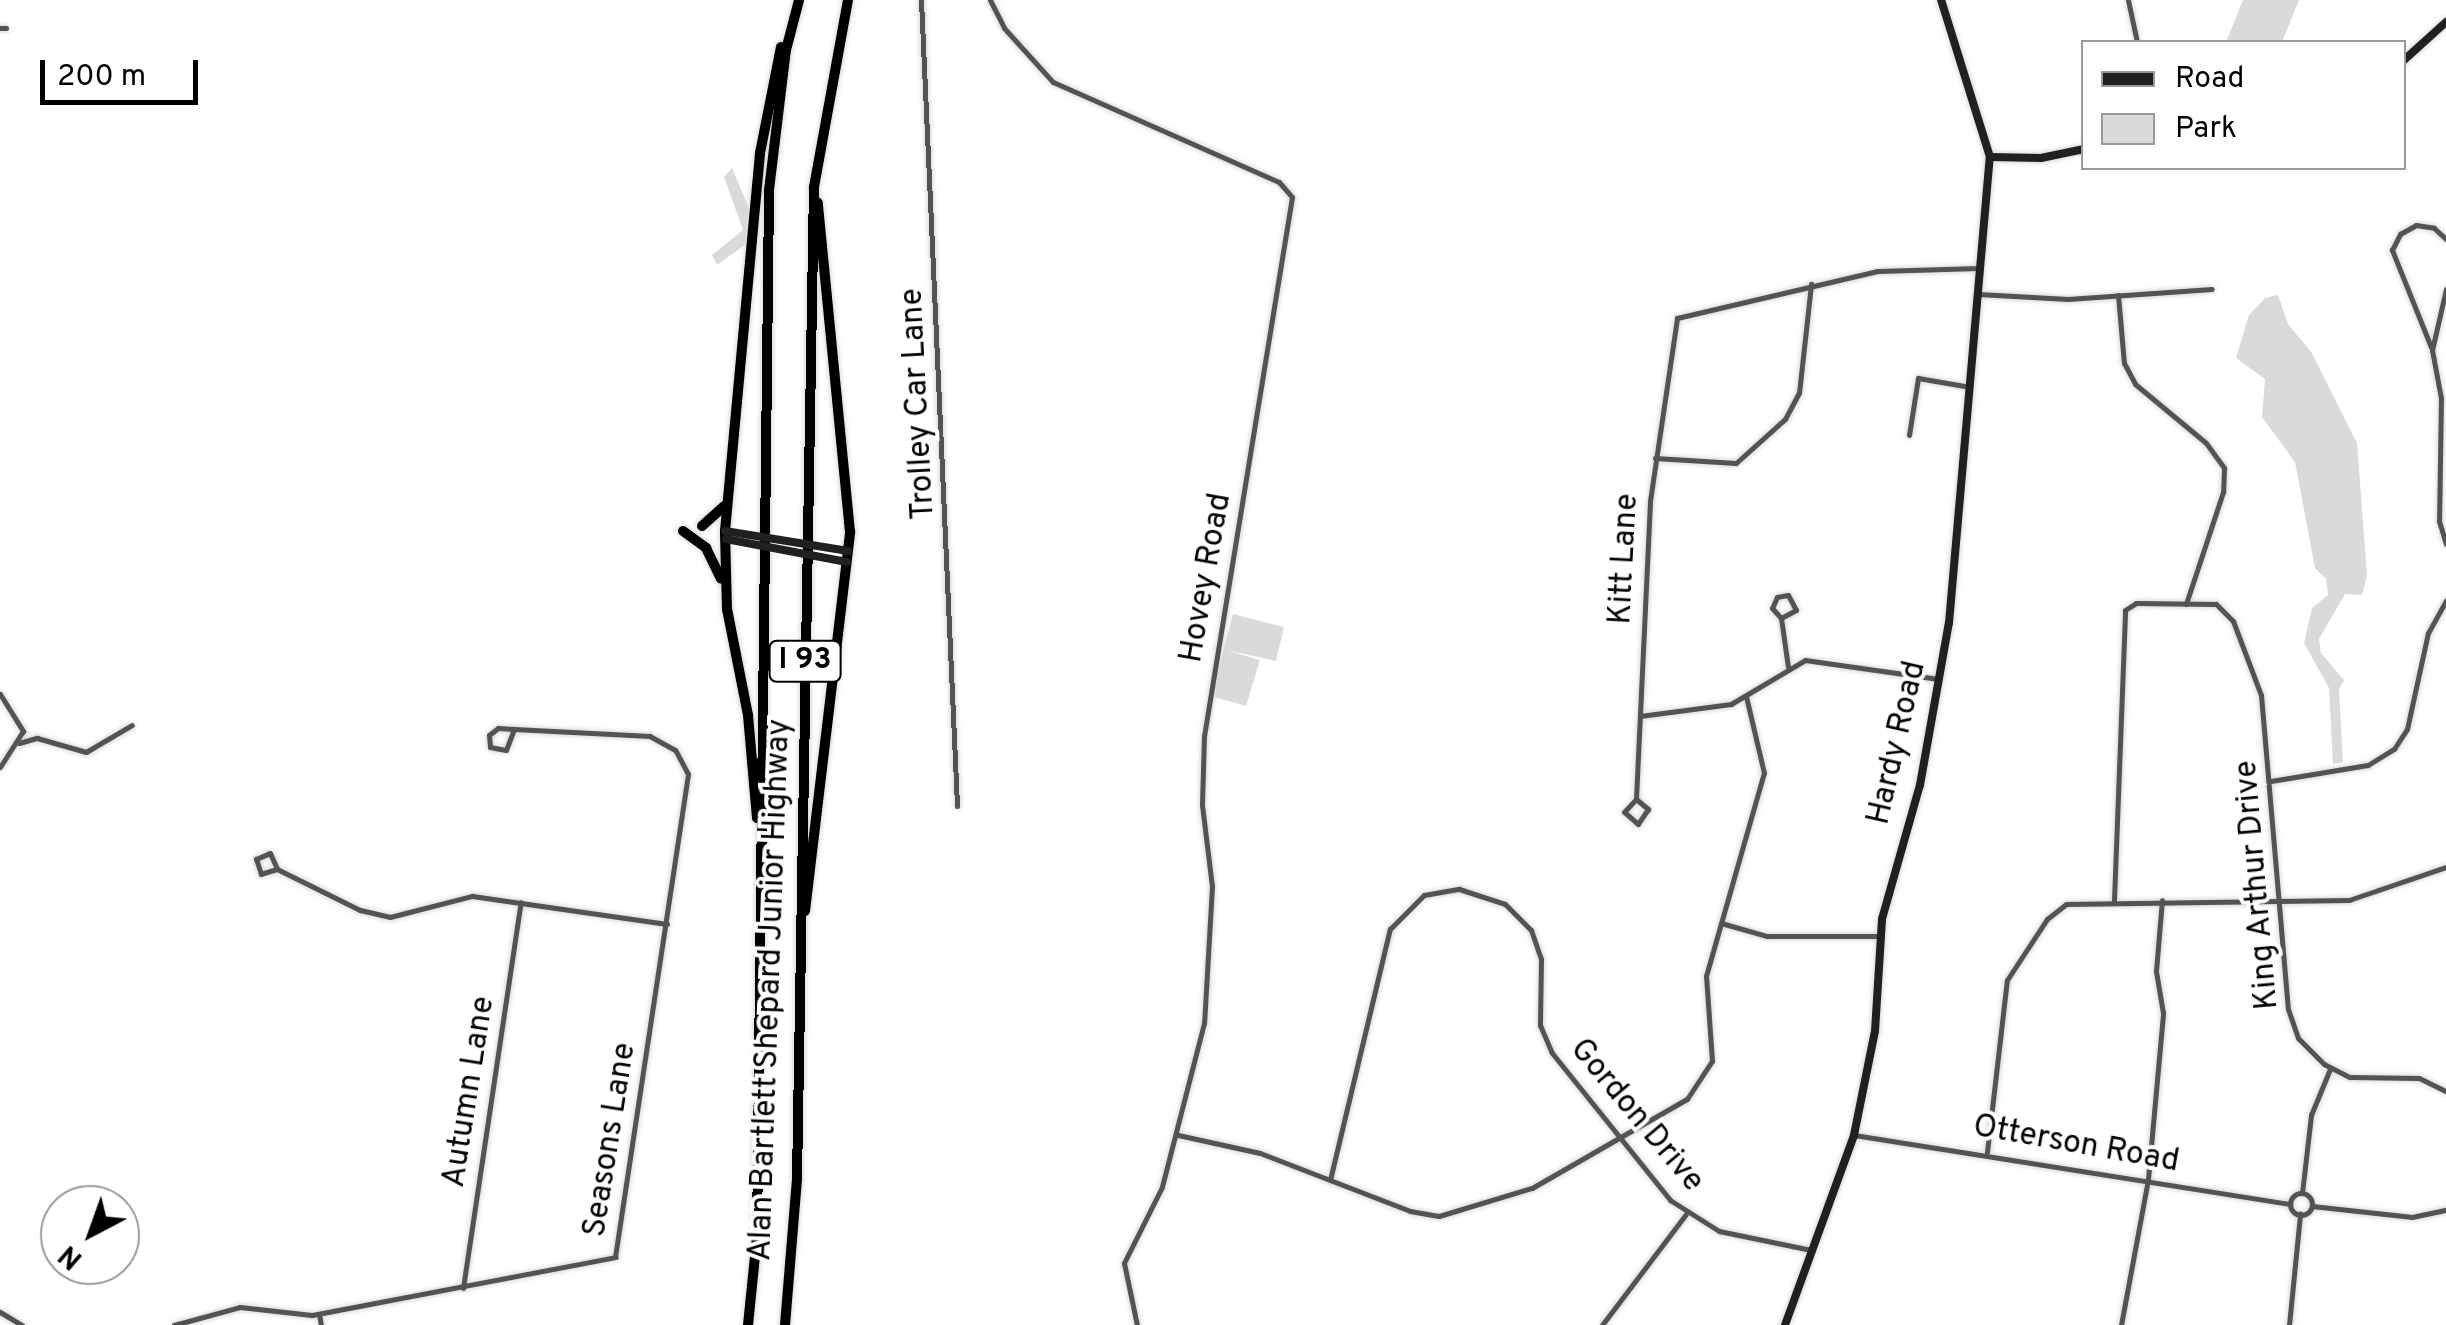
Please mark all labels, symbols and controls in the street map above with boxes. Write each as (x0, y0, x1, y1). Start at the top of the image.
scale bar (45, 40, 202, 102)
legend (2081, 40, 2406, 170)
text: 200 m (57, 59, 146, 96)
text: Road (2175, 61, 2244, 98)
text: Park (2175, 111, 2237, 148)
street label: Trolley Car Lane (894, 287, 944, 521)
street label: Hovey Road (1173, 490, 1241, 666)
street label: Kitt Lane (1602, 492, 1648, 626)
road number: I 93 (768, 636, 842, 686)
street label: Hardy Road (1861, 657, 1935, 829)
street label: Alan Bartlett Shepard Junior Highway (742, 718, 800, 1262)
street label: King Arthur Drive (2228, 758, 2288, 1012)
street label: Autumn Lane (436, 994, 504, 1190)
street label: Gordon Drive (1561, 1032, 1711, 1200)
street label: Seasons Lane (577, 1040, 645, 1240)
street label: Otterson Road (1970, 1108, 2182, 1182)
north arrow (40, 1185, 140, 1285)
text: N (52, 1236, 91, 1276)

